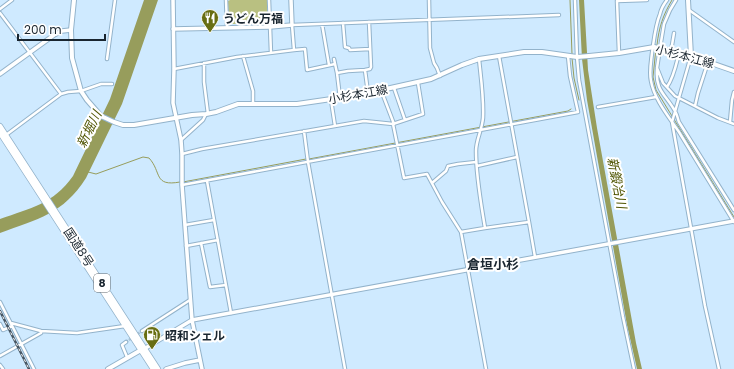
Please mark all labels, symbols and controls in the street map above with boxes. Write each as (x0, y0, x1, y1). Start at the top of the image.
restaurant icon: うどん万福 (200, 8, 220, 33)
place label: うどん万福 (223, 10, 283, 27)
scale bar (18, 16, 105, 42)
text: 200 m (24, 21, 62, 38)
street label: 小杉本江線 (654, 40, 716, 72)
street label: 小杉本江線 (327, 80, 389, 108)
water label: 新堀川 (72, 106, 107, 151)
water label: 新鍛冶川 (603, 156, 632, 212)
street label: 国道8号 (60, 224, 98, 270)
district label: 倉垣小杉 (467, 255, 519, 274)
road number: 8 (94, 274, 110, 292)
fuel station icon: 昭和シェル (142, 325, 162, 350)
place label: 昭和シェル (165, 327, 225, 344)

